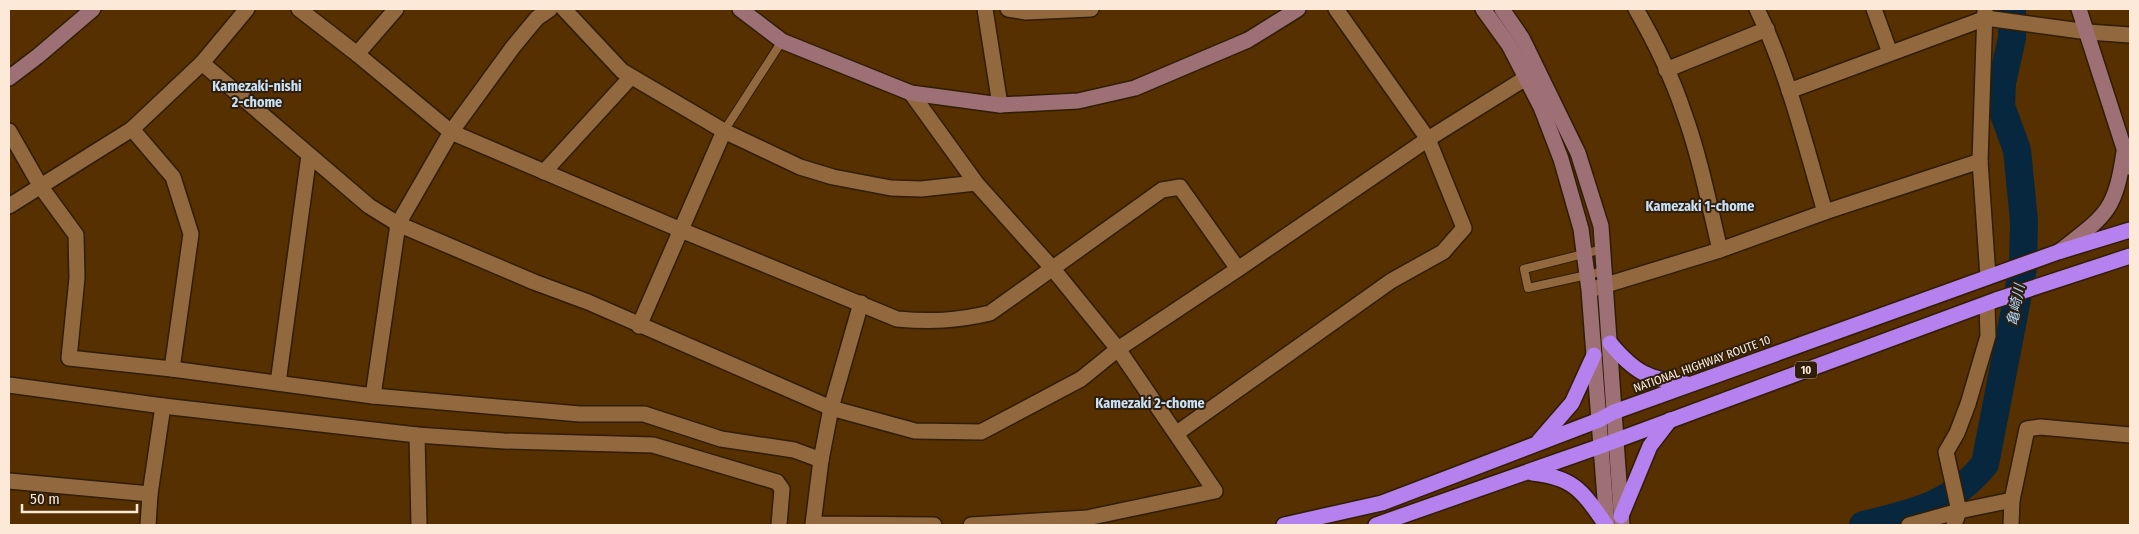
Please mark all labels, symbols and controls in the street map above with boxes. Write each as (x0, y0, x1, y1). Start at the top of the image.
district label: Kamezaki-nishi 2-chome (212, 78, 302, 111)
district label: Kamezaki 1-chome (1646, 198, 1754, 215)
water label: 亀崎川 (2004, 281, 2029, 327)
street label: NATIONAL HIGHWAY ROUTE 10 (1631, 333, 1773, 395)
road number: 10 (1795, 362, 1817, 378)
district label: Kamezaki 2-chome (1095, 395, 1205, 412)
scale bar (22, 482, 138, 514)
text: 50 m (30, 490, 60, 508)

